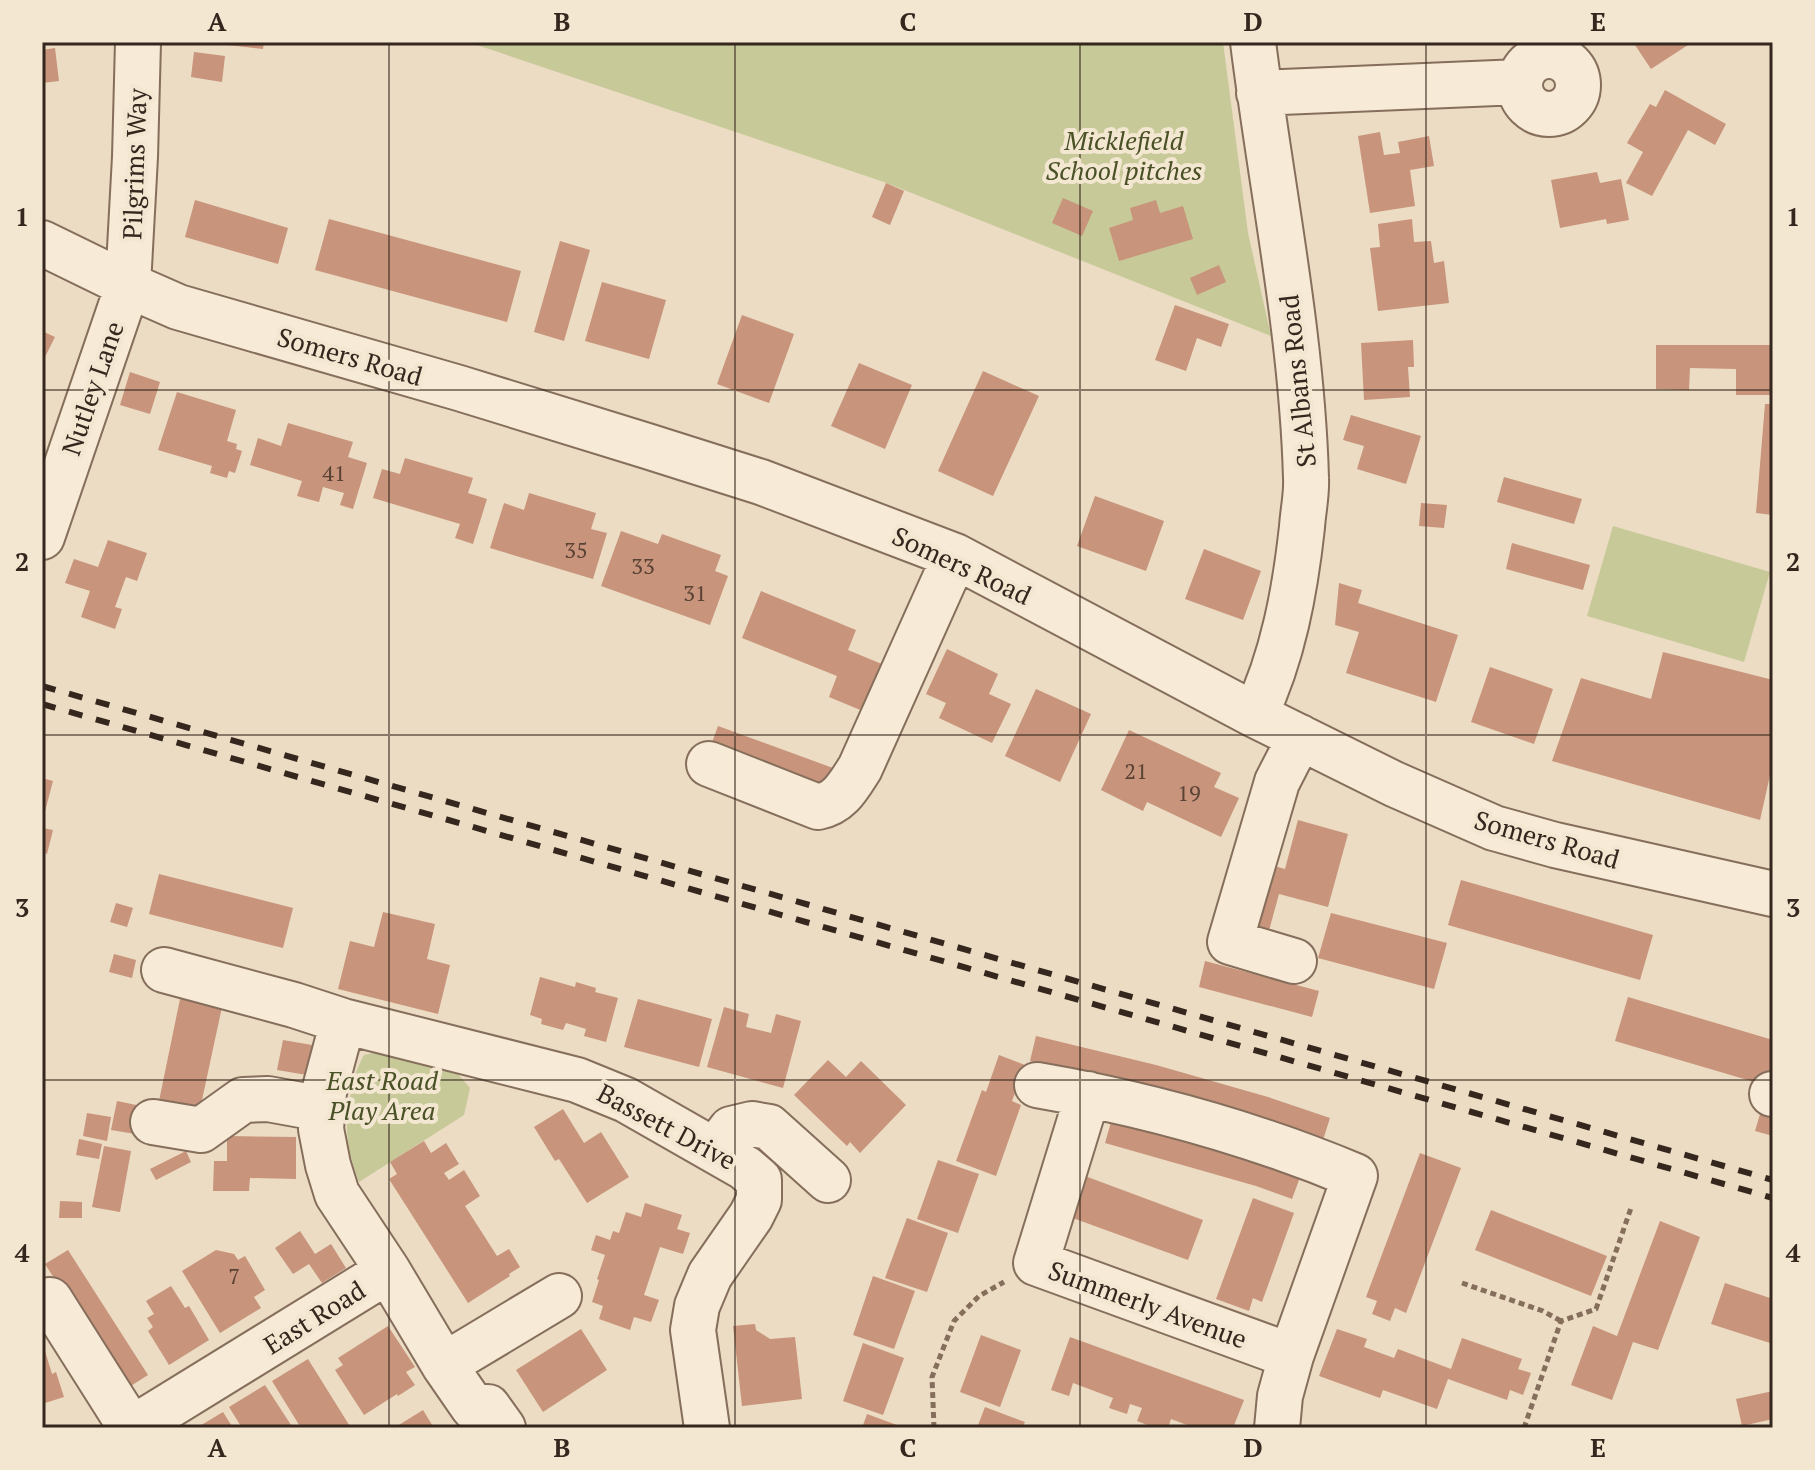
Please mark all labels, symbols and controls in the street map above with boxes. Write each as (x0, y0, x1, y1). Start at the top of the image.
text: A (208, 4, 227, 38)
text: B (554, 4, 570, 38)
text: C (900, 4, 916, 38)
text: D (1243, 4, 1263, 38)
text: E (1590, 4, 1606, 38)
street label: Pilgrims Way (114, 87, 154, 240)
park label: Micklefield School pitches (1046, 123, 1203, 187)
text: 1 (15, 199, 29, 233)
text: 1 (1786, 199, 1800, 233)
street label: St Albans Road (1271, 293, 1323, 469)
street label: Nutley Lane (53, 317, 131, 459)
street label: Somers Road (274, 319, 426, 393)
house number: 41 (322, 458, 346, 487)
street label: Somers Road (887, 518, 1037, 612)
house number: 35 (564, 535, 588, 564)
text: 2 (15, 544, 29, 578)
text: 2 (1786, 544, 1800, 578)
house number: 33 (631, 551, 655, 580)
house number: 31 (683, 578, 707, 607)
house number: 21 (1124, 756, 1148, 785)
house number: 19 (1177, 778, 1201, 807)
street label: Somers Road (1471, 802, 1623, 876)
text: 3 (15, 890, 29, 924)
text: 3 (1786, 890, 1800, 924)
park label: East Road Play Area (325, 1063, 439, 1127)
street label: Bassett Drive (592, 1075, 742, 1177)
text: 4 (15, 1235, 30, 1269)
text: 4 (1786, 1235, 1801, 1269)
street label: Summerly Avenue (1044, 1252, 1252, 1356)
house number: 7 (228, 1261, 240, 1290)
street label: East Road (257, 1273, 371, 1361)
text: A (208, 1430, 227, 1464)
text: B (554, 1430, 570, 1464)
text: C (900, 1430, 916, 1464)
text: D (1243, 1430, 1263, 1464)
text: E (1590, 1430, 1606, 1464)

